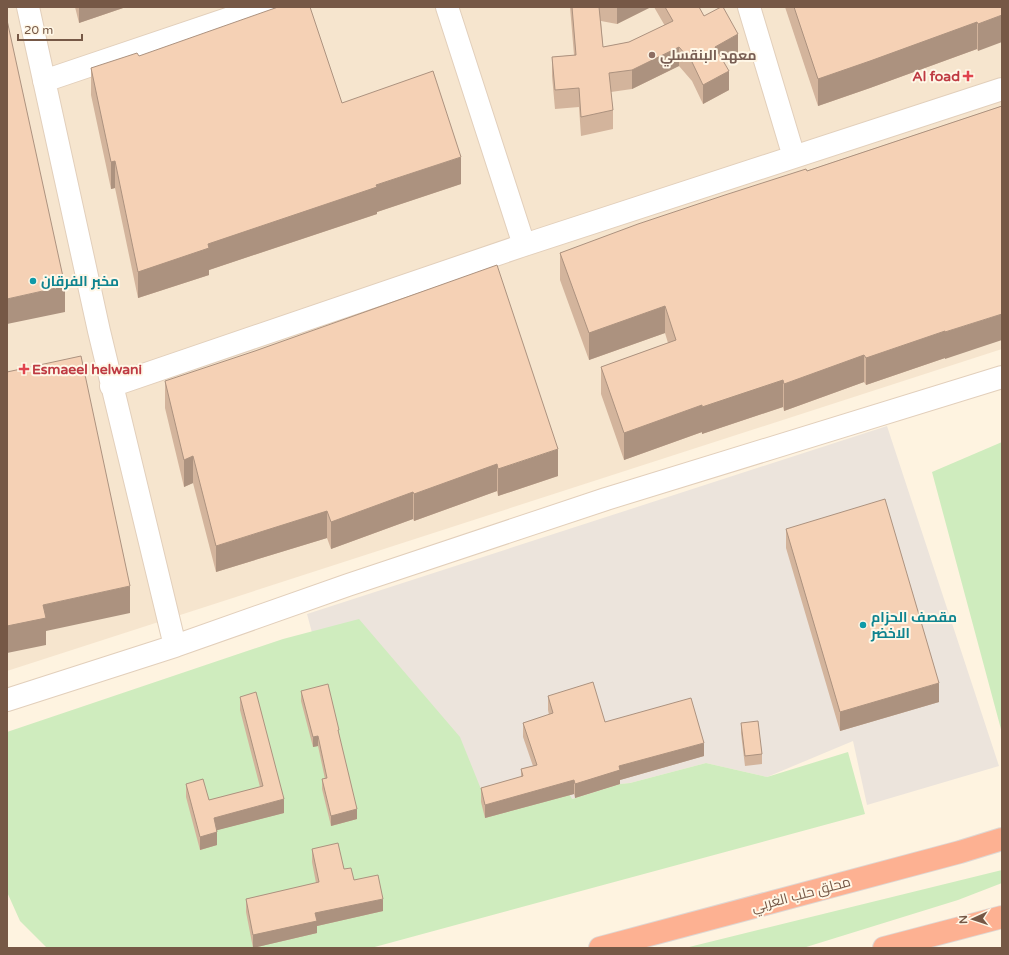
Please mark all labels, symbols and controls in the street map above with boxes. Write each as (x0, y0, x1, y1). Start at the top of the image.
scale bar (18, 16, 82, 42)
text: 20 m (24, 23, 53, 37)
place label: معهد البنقسلي (660, 47, 757, 67)
marker: معهد البنقسلي (647, 50, 657, 60)
place label: Al foad (912, 68, 960, 85)
marker: Al foad (963, 71, 973, 81)
place label: مخبر الفرقان (41, 273, 119, 290)
marker: مخبر الفرقان (28, 276, 38, 286)
place label: Esmaeel helwani (32, 361, 142, 378)
marker: Esmaeel helwani (19, 364, 29, 374)
place label: مقصف الحزام الاخضر (870, 609, 957, 642)
marker: مقصف الحزام الاخضر (858, 620, 868, 630)
street label: محلق حلب الغربي (750, 873, 853, 919)
north arrow (953, 899, 993, 939)
text: N (957, 915, 970, 924)

